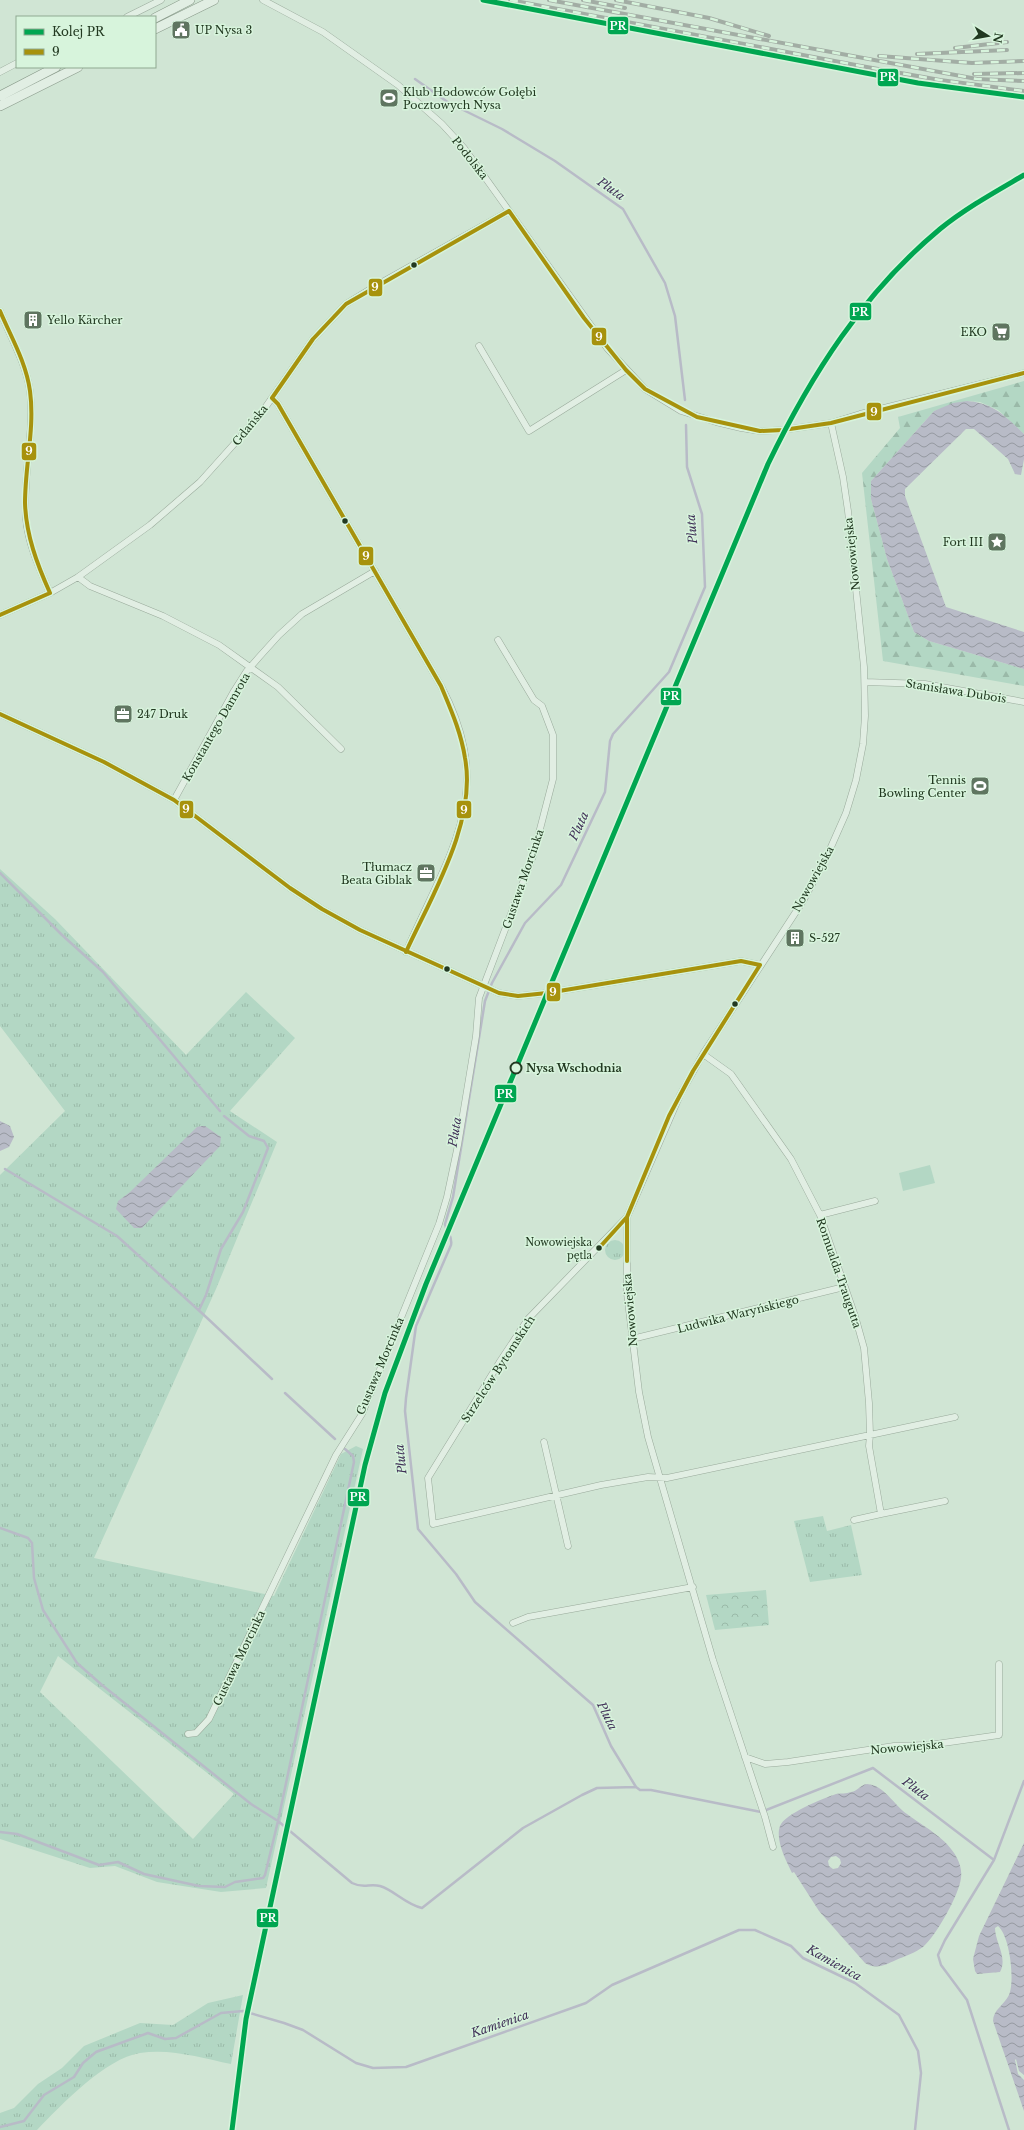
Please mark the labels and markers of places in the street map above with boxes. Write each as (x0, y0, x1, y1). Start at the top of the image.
public building icon: UP Nysa 3 (170, 19, 192, 41)
place label: UP Nysa 3 (195, 23, 252, 37)
place label: Klub Hodowców Gołębi Pocztowych Nysa (403, 85, 536, 112)
sports icon: Klub Hodowców Gołębi Pocztowych Nysa (378, 87, 400, 109)
unlabelled marker (409, 260, 419, 270)
building icon: Yello Kärcher (22, 309, 44, 331)
place label: Yello Kärcher (46, 313, 123, 327)
supermarket icon: EKO (990, 321, 1012, 343)
place label: EKO (961, 325, 987, 339)
unlabelled marker (340, 516, 350, 526)
place icon: Fort III (986, 531, 1008, 553)
place label: Fort III (943, 535, 983, 549)
office icon: 247 Druk (112, 703, 134, 725)
place label: 247 Druk (137, 707, 188, 721)
place label: Tennis Bowling Center (878, 773, 967, 800)
sports icon: Tennis Bowling Center (969, 775, 991, 797)
place label: Tłumacz Beata Giblak (341, 860, 412, 887)
office icon: Tłumacz Beata Giblak (415, 862, 437, 884)
building icon: S-527 (784, 927, 806, 949)
place label: S-527 (809, 931, 840, 945)
unlabelled marker (442, 964, 452, 974)
unlabelled marker (730, 999, 740, 1009)
marker: Nysa Wschodnia (509, 1061, 523, 1075)
place label: Nysa Wschodnia (526, 1061, 623, 1075)
place label: Nowowiejska pętla (525, 1236, 592, 1262)
marker: Nowowiejska pętla (594, 1243, 604, 1253)

